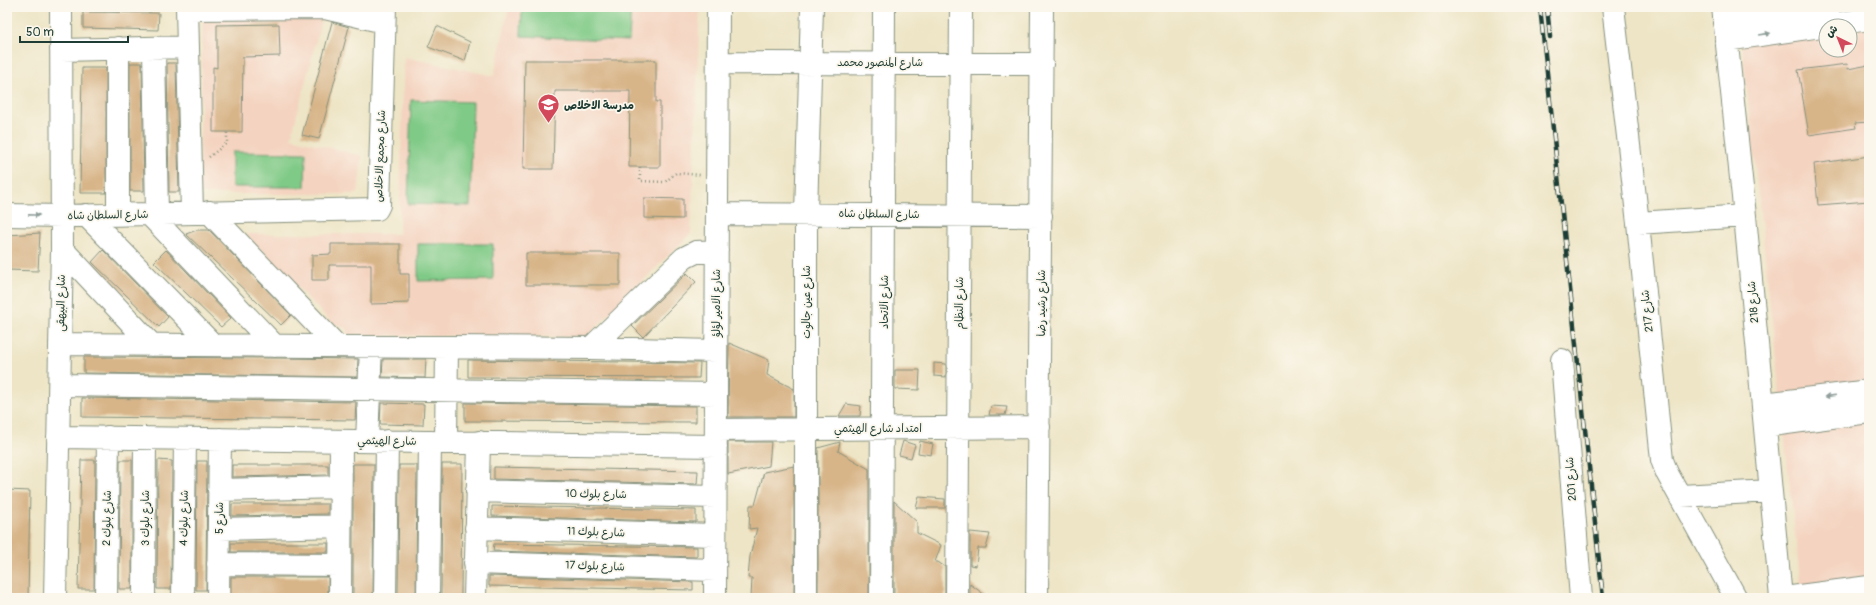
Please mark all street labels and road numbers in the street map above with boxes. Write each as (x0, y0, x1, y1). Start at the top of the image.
street label: شارع المنصور محمد (837, 56, 923, 71)
street label: شارع مجمع الاخلاص (372, 110, 390, 203)
street label: شارع السلطان شاه (838, 207, 920, 223)
street label: شارع السلطان شاه (67, 208, 149, 224)
street label: شارع عين جالوت (800, 265, 815, 339)
street label: شارع الامير لؤلؤ (710, 269, 725, 338)
street label: شارع رشيد رضا (1035, 270, 1050, 336)
street label: شارع البيهقى (54, 274, 70, 332)
street label: شارع الاتحاد (878, 275, 893, 329)
street label: شارع النظام (953, 277, 968, 329)
street label: شارع 218 (1745, 280, 1763, 324)
street label: شارع 217 (1638, 289, 1658, 333)
street label: امتداد شارع الهيثمي (834, 422, 922, 439)
street label: شارع الهيثمي (357, 434, 417, 452)
street label: شارع 201 (1563, 456, 1581, 501)
street label: شارع بلوك 10 (565, 487, 627, 503)
street label: شارع بلوك 2 (100, 490, 116, 546)
street label: شارع بلوك 3 (139, 490, 154, 546)
street label: شارع بلوك 4 (177, 490, 193, 546)
street label: شارع 5 (213, 502, 228, 534)
street label: شارع بلوك 11 (567, 524, 625, 542)
street label: شارع بلوك 17 (565, 558, 625, 576)

